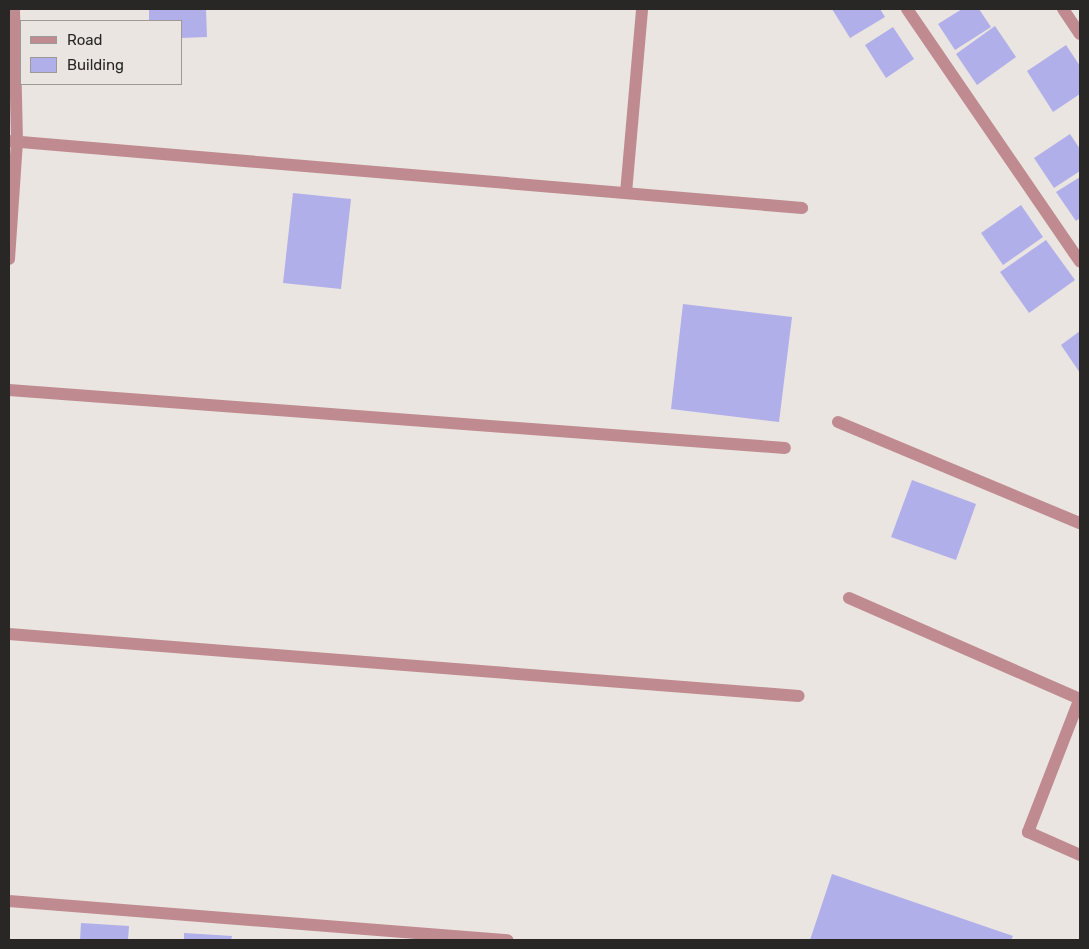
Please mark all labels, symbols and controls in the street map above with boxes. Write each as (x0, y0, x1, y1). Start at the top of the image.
legend (20, 20, 182, 85)
text: Road (67, 31, 103, 49)
text: Building (67, 56, 124, 74)

